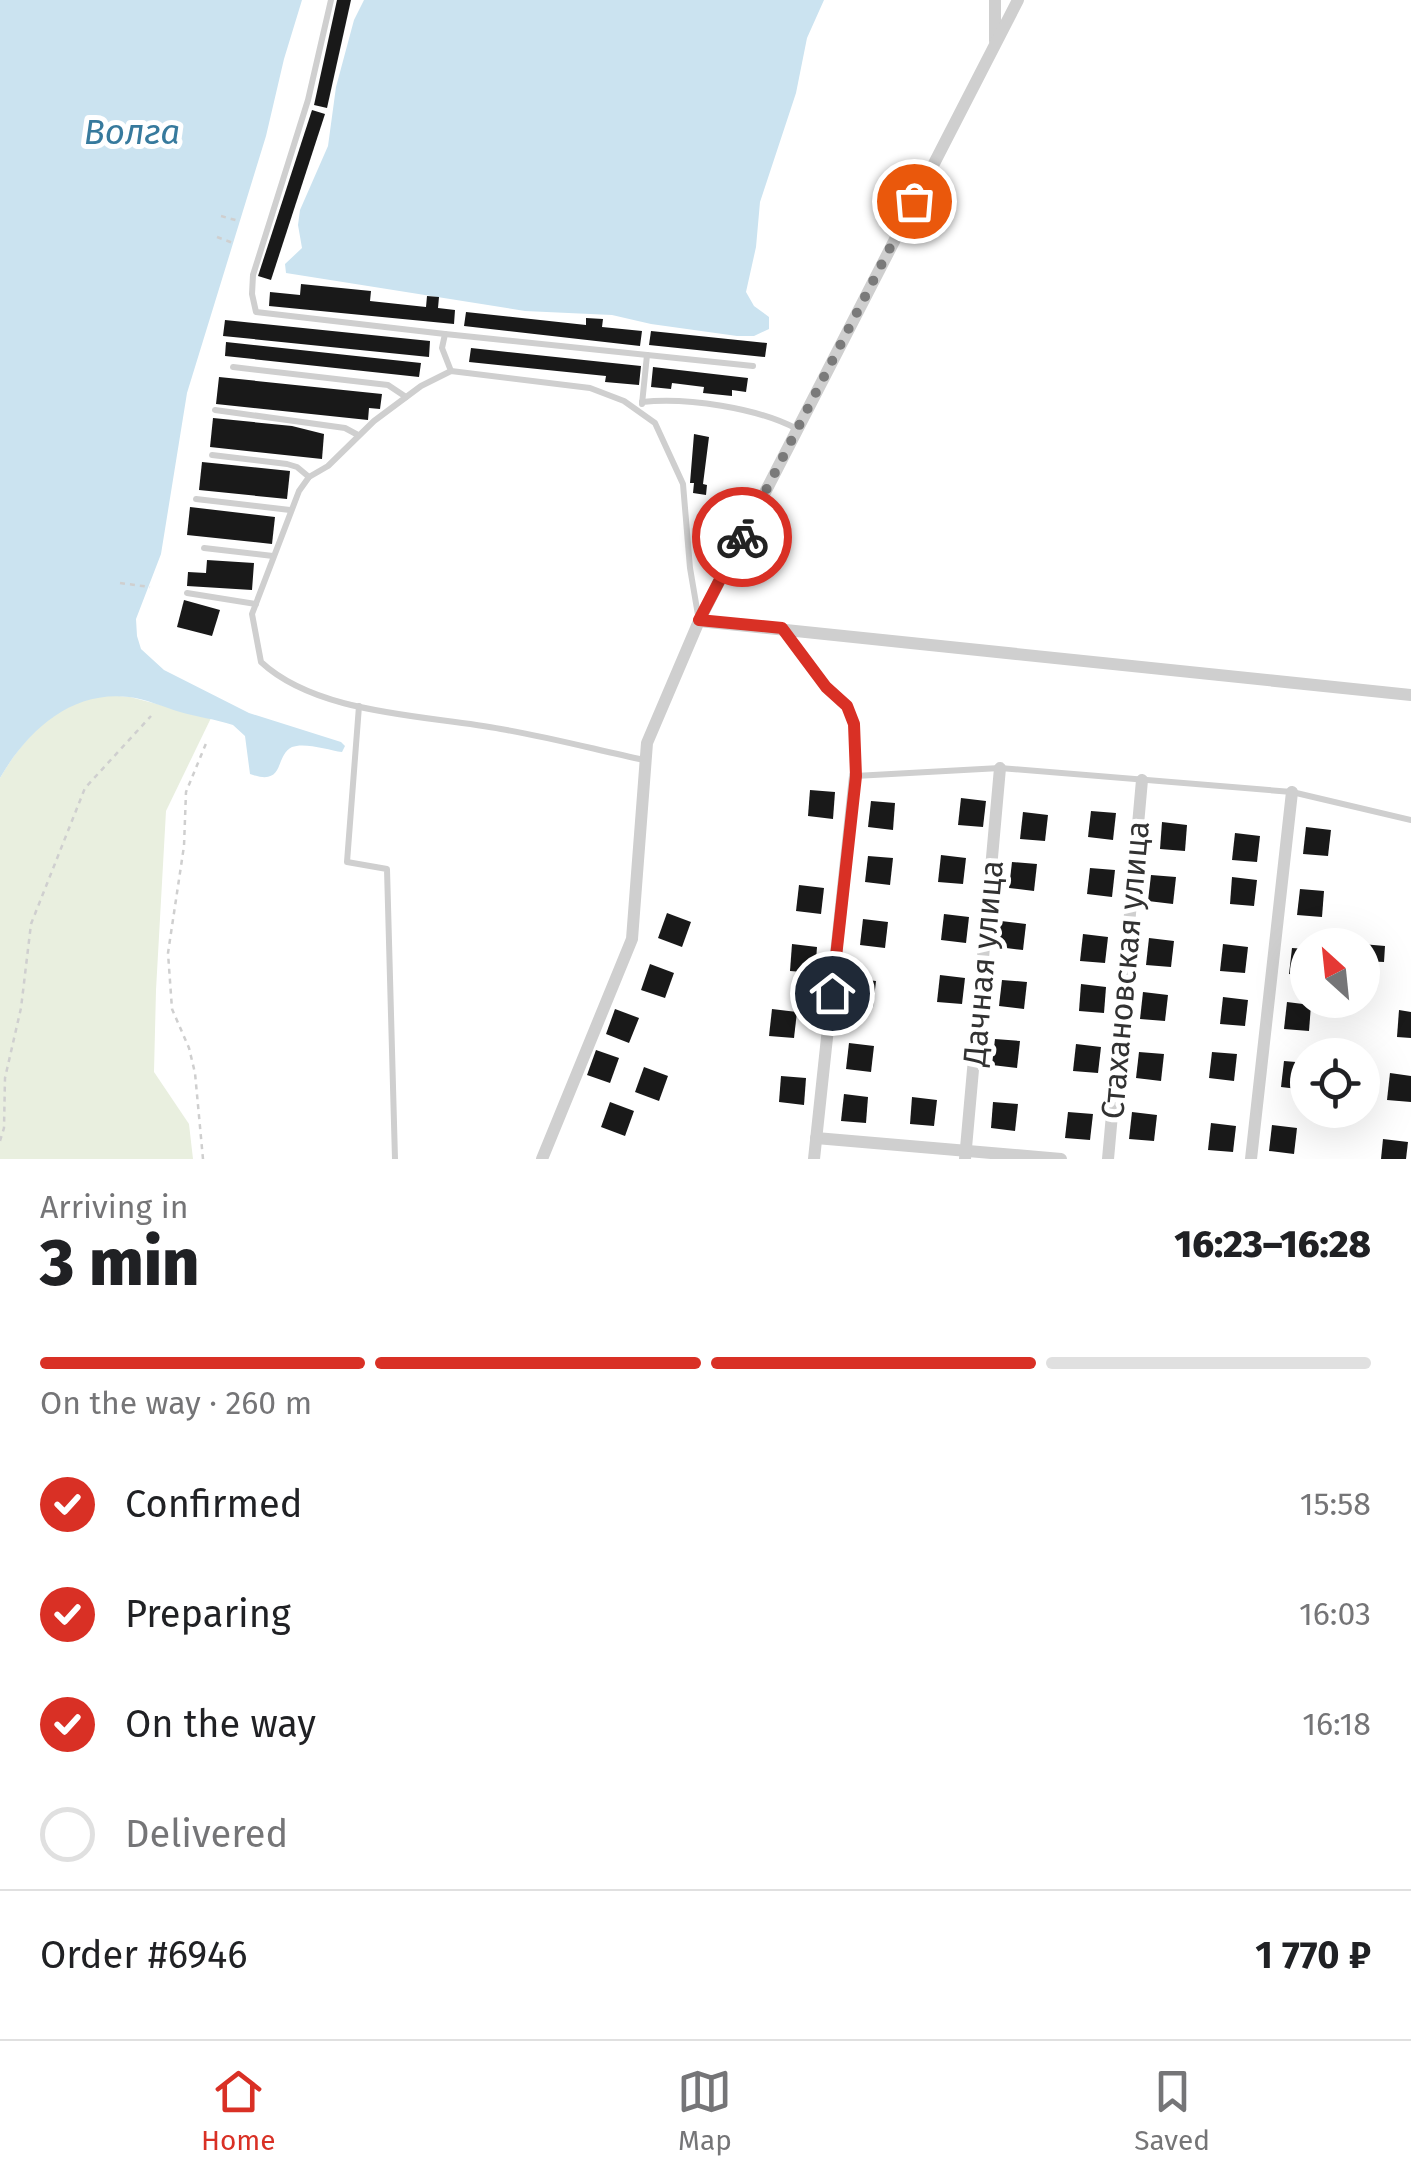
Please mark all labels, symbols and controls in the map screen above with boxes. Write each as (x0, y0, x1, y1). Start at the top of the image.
water label: Волга (84, 111, 180, 153)
pin (872, 159, 957, 244)
icon: bag (887, 174, 942, 229)
courier (692, 487, 792, 587)
icon: bike (715, 510, 770, 565)
street label: Стахановская улица (1093, 819, 1157, 1121)
street label: Дачная улица (955, 859, 1011, 1068)
north arrow (1290, 928, 1380, 1018)
map controls (1290, 928, 1380, 1128)
pin (790, 951, 875, 1036)
icon: home (805, 966, 860, 1021)
button: locate (1290, 1038, 1380, 1128)
text: Arriving in (40, 1188, 188, 1226)
text: 16:23–16:28 (1174, 1221, 1371, 1267)
text: 3 min (40, 1224, 199, 1302)
text: On the way · 260 m (40, 1384, 312, 1422)
icon: check (40, 1477, 95, 1532)
text: Confirmed (125, 1481, 303, 1527)
text: 15:58 (1300, 1485, 1371, 1523)
icon: check (40, 1587, 95, 1642)
text: Preparing (125, 1591, 291, 1637)
text: 16:03 (1299, 1595, 1371, 1633)
icon: check (40, 1697, 95, 1752)
text: On the way (125, 1701, 316, 1747)
text: 16:18 (1302, 1705, 1371, 1743)
text: Delivered (125, 1811, 288, 1857)
text: Order #6946 (40, 1932, 247, 1978)
text: 1 770 ₽ (1255, 1932, 1371, 1978)
tab: Home (201, 2064, 276, 2157)
tab: Map (677, 2064, 732, 2157)
tab: Saved (1134, 2064, 1210, 2157)

